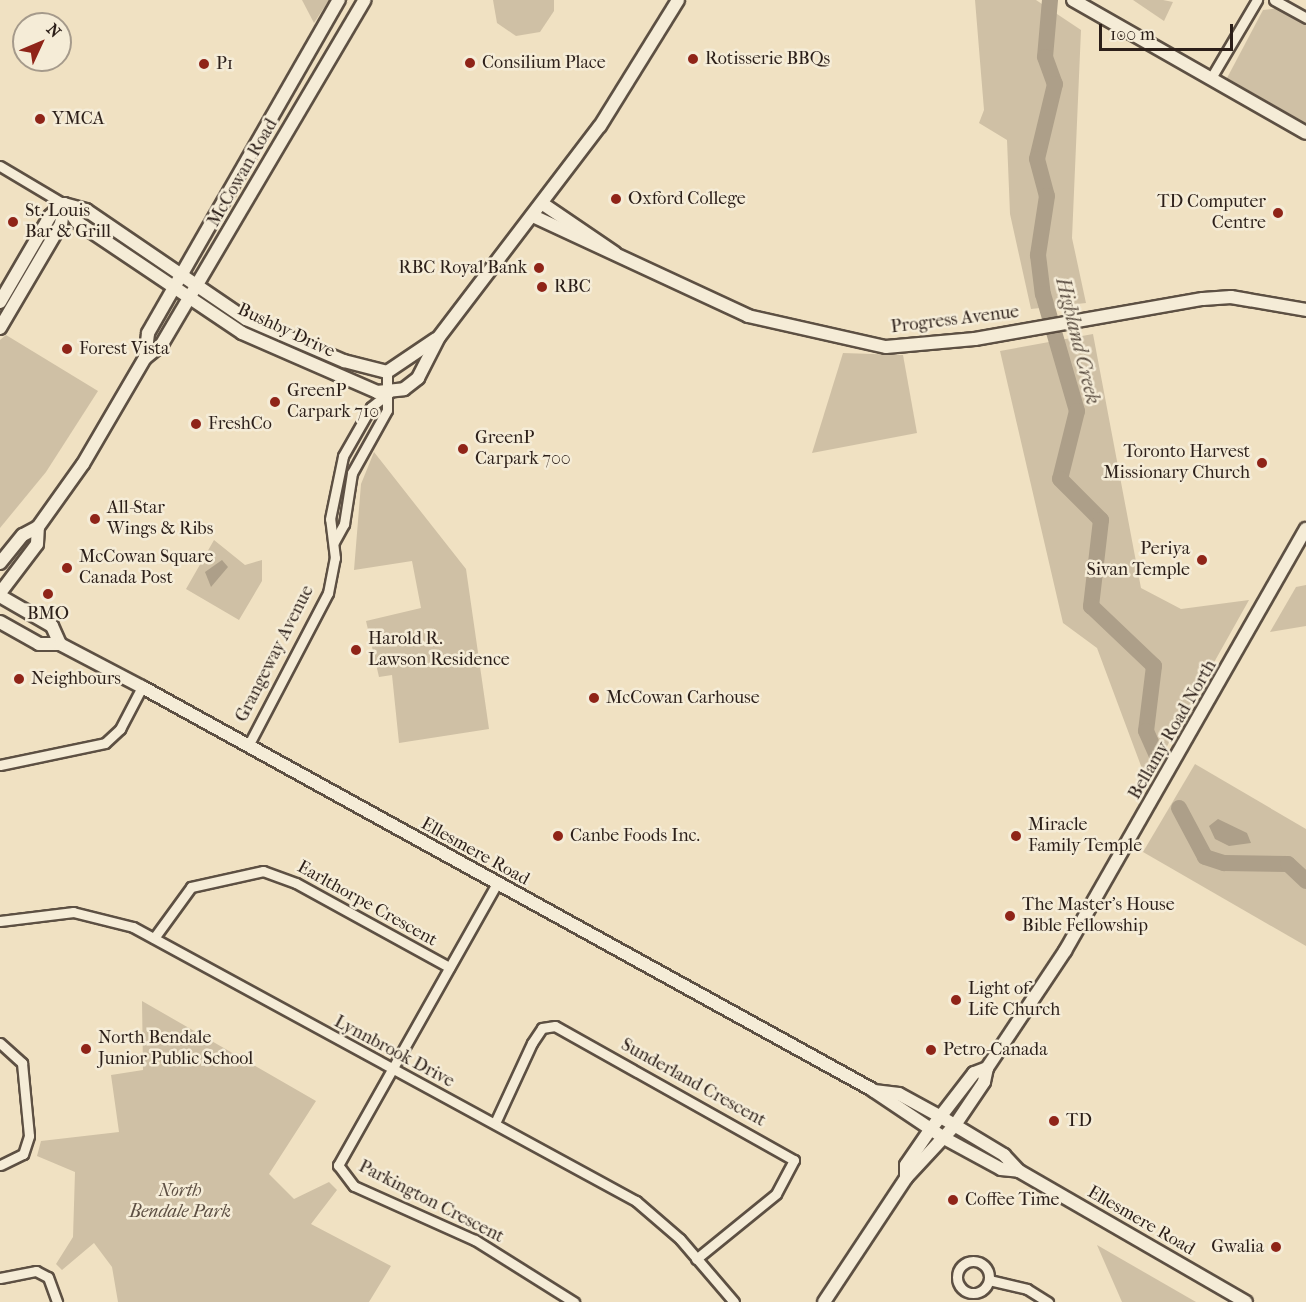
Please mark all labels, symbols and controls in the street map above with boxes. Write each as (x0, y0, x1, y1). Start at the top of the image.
north arrow (12, 12, 72, 72)
scale bar (1102, 12, 1236, 50)
text: N (43, 20, 65, 41)
text: 100 m (1110, 24, 1155, 45)
place label: Rotisserie BBQs (705, 48, 830, 70)
place label: Consilium Place (482, 52, 606, 74)
marker: Rotisserie BBQs (686, 52, 700, 66)
place label: P1 (216, 53, 233, 75)
marker: Consilium Place (463, 56, 477, 70)
marker: P1 (197, 57, 211, 71)
place label: YMCA (52, 108, 104, 130)
marker: YMCA (33, 112, 47, 126)
street label: McCowan Road (203, 115, 283, 231)
place label: Oxford College (628, 188, 746, 210)
marker: Oxford College (609, 192, 623, 206)
place label: TD Computer Centre (1157, 192, 1266, 234)
place label: St. Louis Bar & Grill (25, 201, 111, 244)
marker: TD Computer Centre (1271, 206, 1285, 220)
marker: St. Louis Bar & Grill (6, 215, 20, 229)
place label: RBC Royal Bank (399, 257, 527, 279)
marker: RBC Royal Bank (532, 261, 546, 275)
water label: Highland Creek (1051, 275, 1105, 407)
place label: RBC (554, 276, 591, 298)
marker: RBC (535, 280, 549, 294)
street label: Bushby Drive (234, 299, 338, 363)
street label: Progress Avenue (890, 301, 1020, 339)
place label: Forest Vista (79, 338, 169, 360)
marker: Forest Vista (60, 342, 74, 356)
place label: GreenP Carpark 710 (287, 381, 379, 424)
marker: GreenP Carpark 710 (268, 395, 282, 409)
place label: FreshCo (208, 413, 272, 435)
marker: FreshCo (189, 417, 203, 431)
place label: GreenP Carpark 700 (475, 428, 571, 470)
marker: GreenP Carpark 700 (456, 442, 470, 456)
place label: Toronto Harvest Missionary Church (1103, 442, 1250, 484)
marker: Toronto Harvest Missionary Church (1255, 456, 1269, 470)
place label: All-Star Wings & Ribs (107, 498, 213, 540)
marker: All-Star Wings & Ribs (88, 512, 102, 526)
place label: Periya Sivan Temple (1086, 539, 1190, 582)
place label: McCowan Square Canada Post (79, 547, 214, 590)
marker: Periya Sivan Temple (1195, 553, 1209, 567)
marker: McCowan Square Canada Post (60, 561, 74, 575)
street label: Grangeway Avenue (231, 582, 319, 726)
marker: BMO (41, 587, 55, 601)
place label: BMO (27, 603, 69, 625)
place label: Harold R. Lawson Residence (368, 629, 510, 672)
marker: Harold R. Lawson Residence (349, 643, 363, 657)
street label: Bellamy Road North (1124, 657, 1222, 803)
place label: Neighbours (31, 668, 121, 690)
marker: Neighbours (12, 672, 26, 686)
place label: McCowan Carhouse (606, 687, 760, 709)
marker: McCowan Carhouse (587, 691, 601, 705)
street label: Ellesmere Road (417, 813, 533, 891)
place label: Miracle Family Temple (1028, 815, 1142, 858)
place label: Canbe Foods Inc. (570, 825, 700, 847)
marker: Canbe Foods Inc. (551, 829, 565, 843)
marker: Miracle Family Temple (1009, 829, 1023, 843)
street label: Earlthorpe Crescent (293, 857, 441, 951)
place label: The Master's House Bible Fellowship (1022, 895, 1175, 938)
marker: The Master's House Bible Fellowship (1003, 909, 1017, 923)
place label: Light of Life Church (968, 979, 1060, 1022)
marker: Light of Life Church (949, 993, 963, 1007)
street label: Lynnbrook Drive (330, 1011, 458, 1093)
place label: North Bendale Junior Public School (98, 1028, 253, 1070)
street label: Sunderland Crescent (617, 1034, 769, 1132)
place label: Petro-Canada (943, 1039, 1047, 1061)
marker: North Bendale Junior Public School (79, 1042, 93, 1056)
marker: Petro-Canada (924, 1043, 938, 1057)
place label: TD (1066, 1110, 1092, 1132)
marker: TD (1047, 1114, 1061, 1128)
street label: Parkington Crescent (355, 1156, 507, 1248)
park label: North Bendale Park (129, 1181, 231, 1224)
street label: Ellesmere Road (1083, 1182, 1199, 1260)
place label: Coffee Time (965, 1189, 1059, 1211)
marker: Coffee Time (946, 1193, 960, 1207)
place label: Gwalia (1211, 1236, 1264, 1258)
marker: Gwalia (1269, 1240, 1283, 1254)

